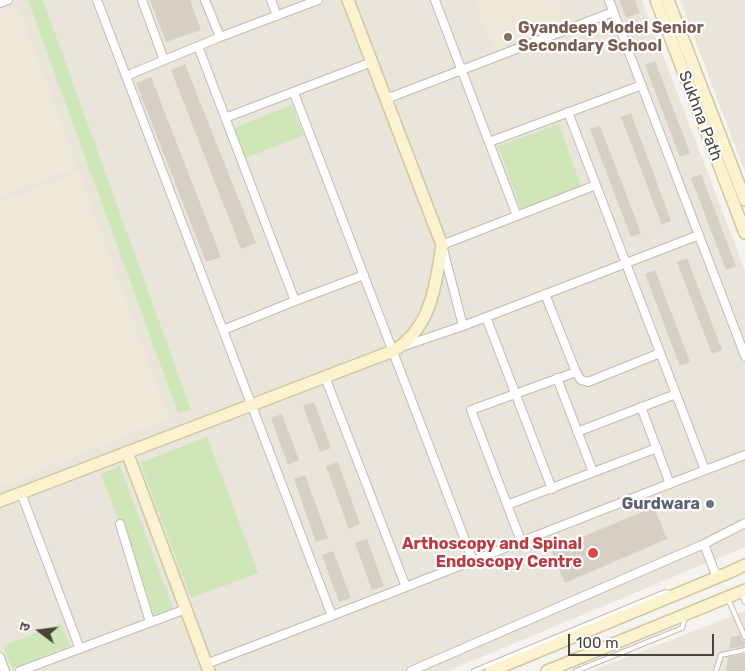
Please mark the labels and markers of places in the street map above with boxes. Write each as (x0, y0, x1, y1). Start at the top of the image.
place label: Gyandeep Model Senior Secondary School (518, 18, 704, 56)
marker: Gyandeep Model Senior Secondary School (502, 31, 514, 43)
place label: Gurdwara (622, 494, 700, 514)
marker: Gurdwara (704, 498, 716, 510)
place label: Arthoscopy and Spinal Endoscopy Centre (402, 534, 582, 572)
marker: Arthoscopy and Spinal Endoscopy Centre (586, 546, 600, 560)

